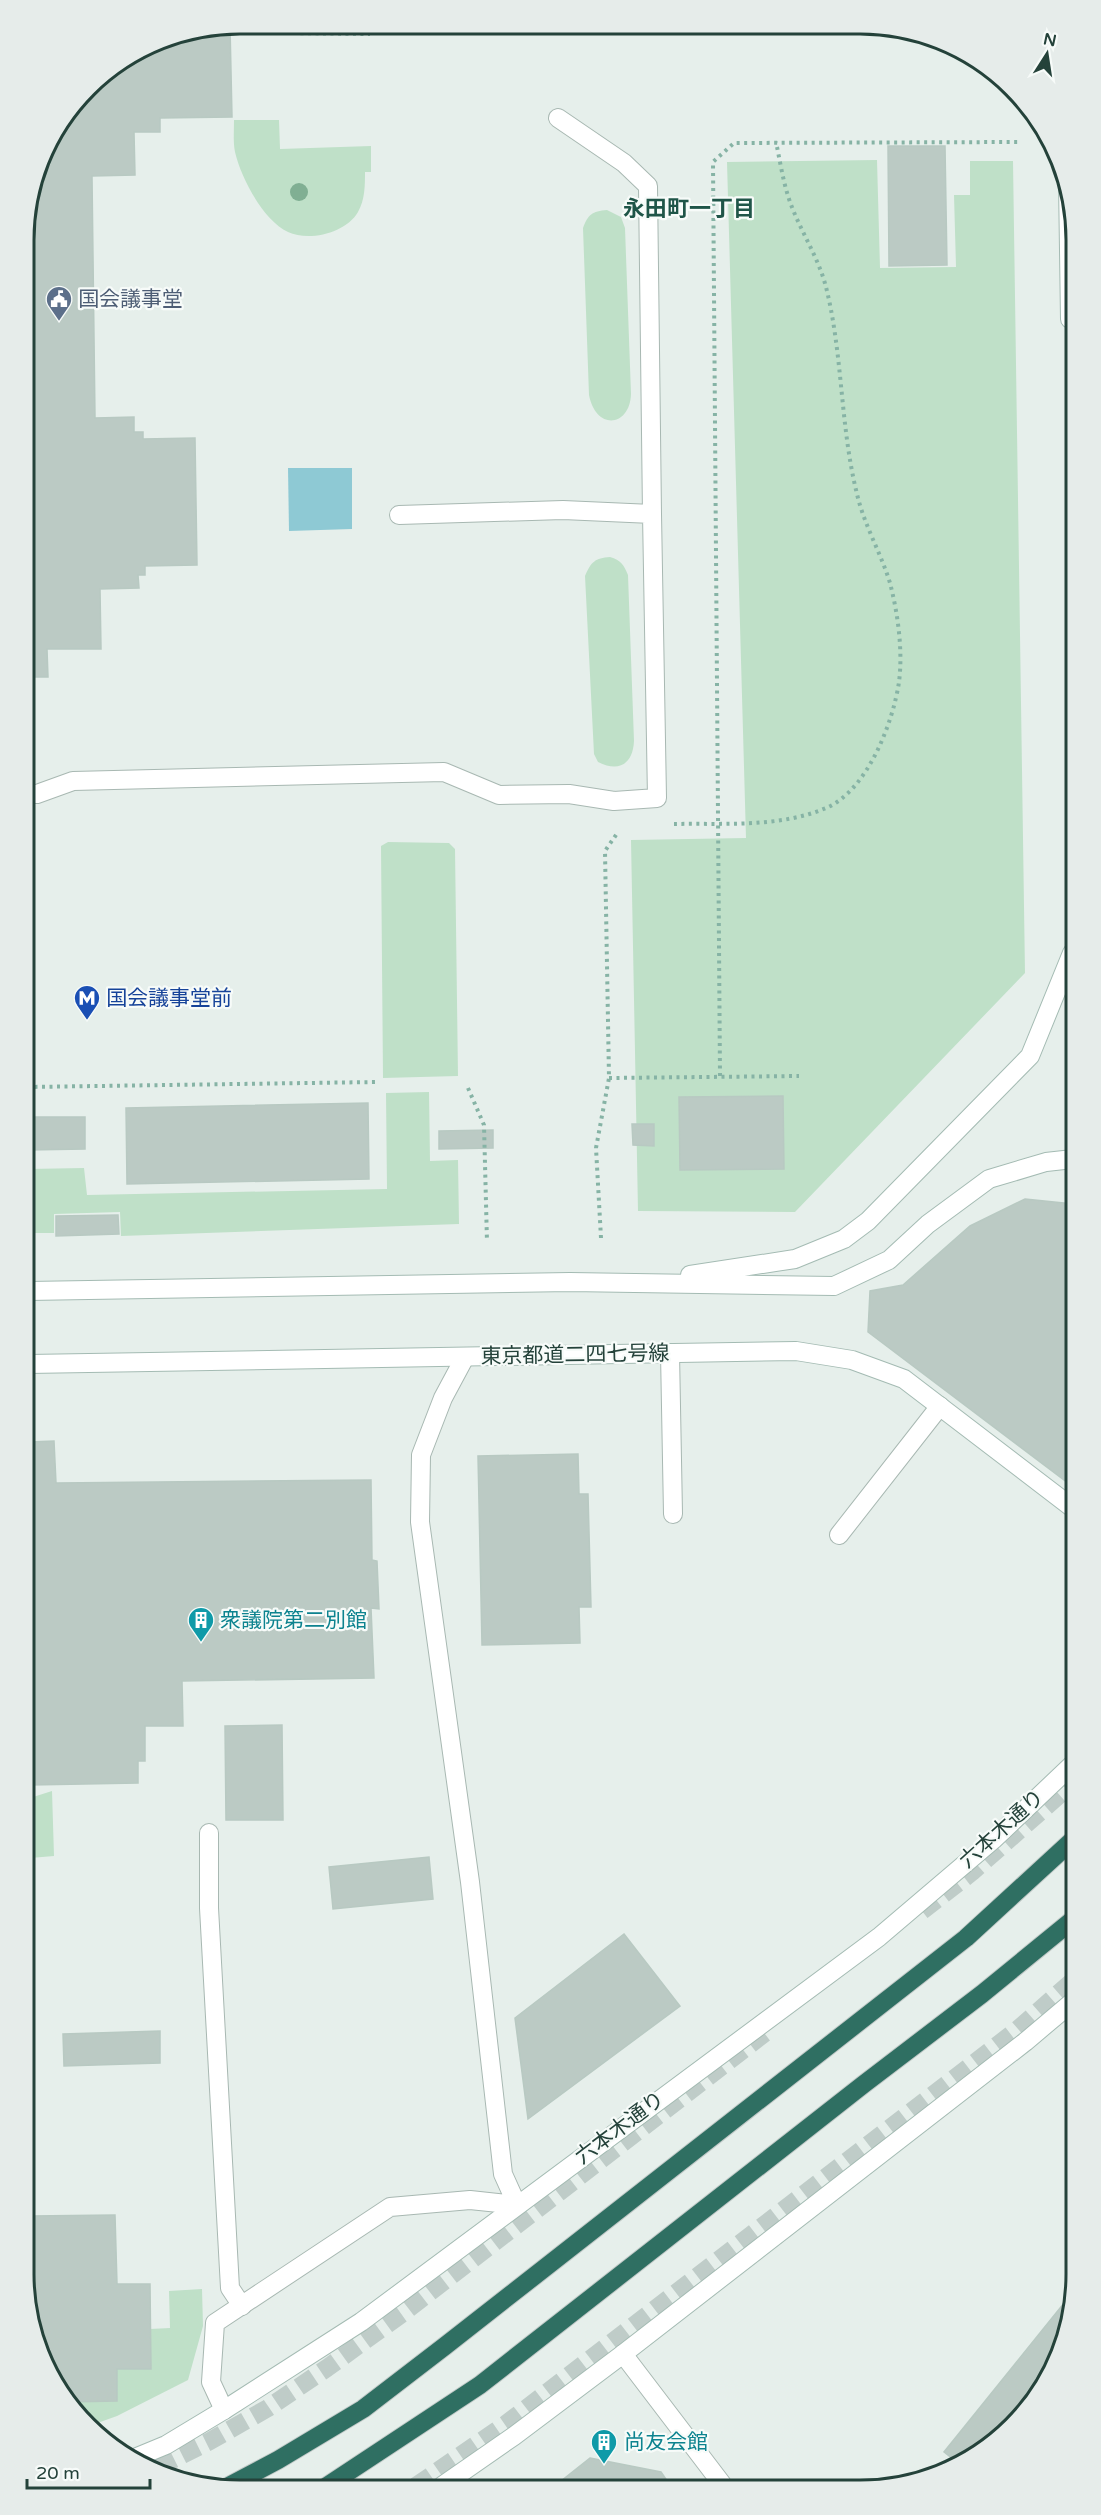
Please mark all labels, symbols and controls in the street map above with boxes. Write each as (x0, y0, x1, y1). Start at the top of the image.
north arrow (1017, 24, 1077, 84)
text: N (1042, 29, 1058, 51)
district label: 永田町一丁目 (623, 196, 755, 222)
public building icon: 国会議事堂 (44, 284, 74, 322)
place label: 国会議事堂 (78, 287, 183, 312)
metro station icon: 国会議事堂前 (72, 983, 102, 1021)
place label: 国会議事堂前 (106, 986, 232, 1011)
street label: 東京都道二四七号線 (480, 1341, 670, 1369)
building icon: 衆議院第二別館 (186, 1605, 216, 1643)
place label: 衆議院第二別館 (220, 1608, 367, 1633)
street label: 六本木通り (955, 1785, 1049, 1873)
street label: 六本木通り (571, 2086, 669, 2170)
building icon: 尚友会館 (589, 2427, 619, 2465)
place label: 尚友会館 (624, 2430, 708, 2455)
scale bar (27, 2452, 150, 2490)
text: 20 m (36, 2462, 80, 2484)

